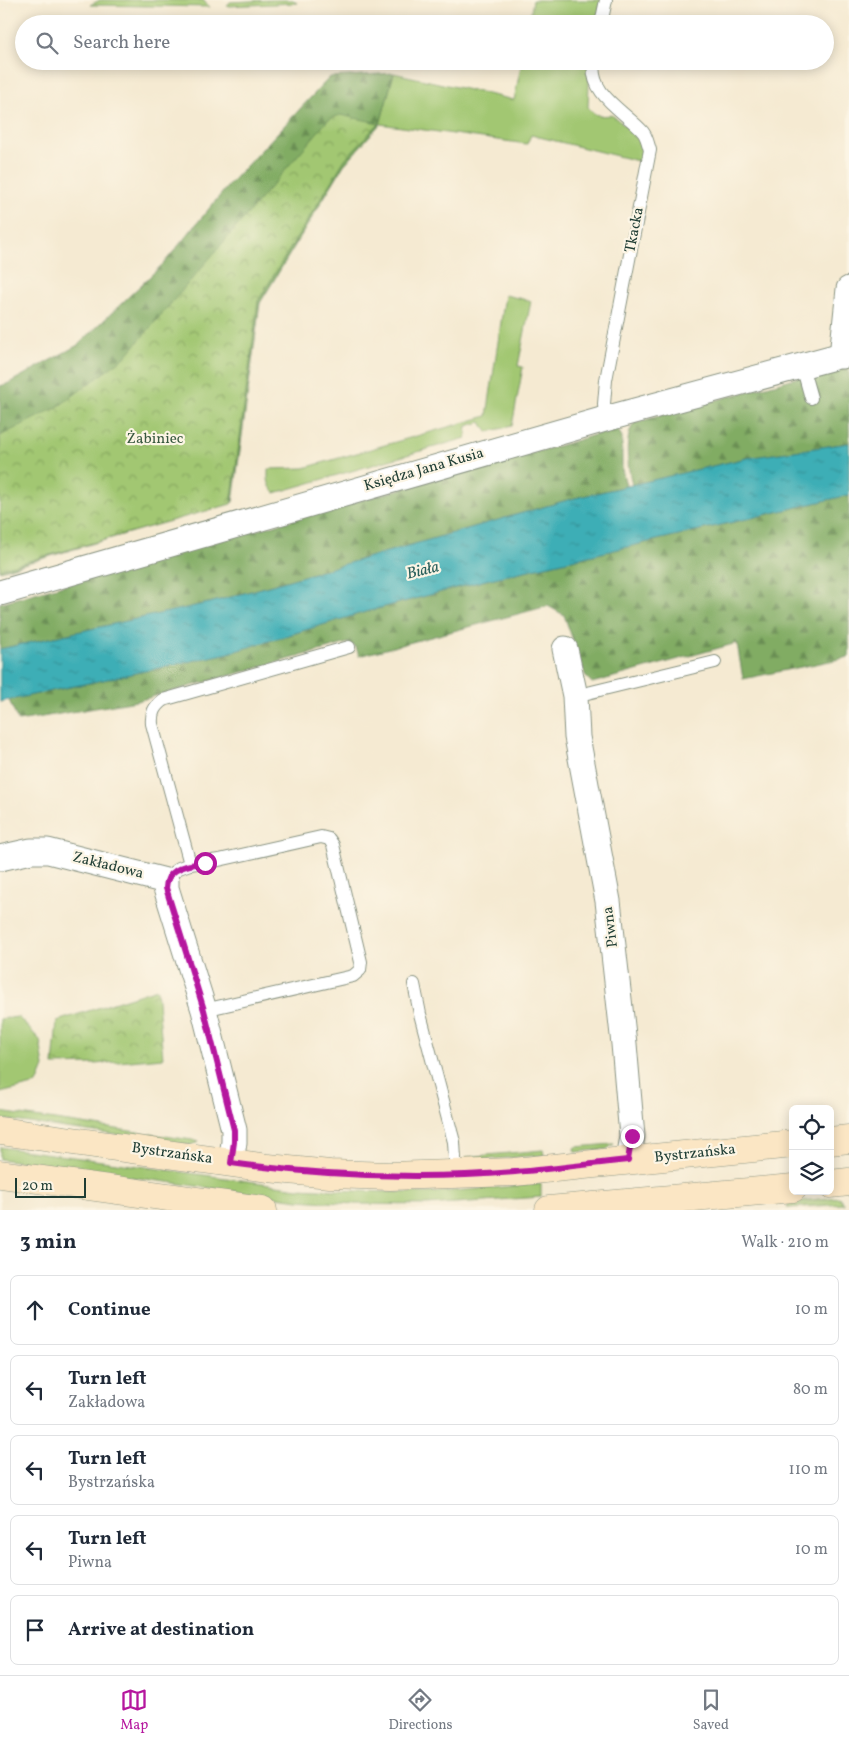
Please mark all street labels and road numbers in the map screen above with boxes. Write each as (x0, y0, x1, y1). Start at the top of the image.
street label: Tkacka (620, 205, 650, 255)
street label: Księdza Jana Kusia (362, 443, 486, 497)
street label: Zakładowa (70, 847, 146, 885)
street label: Piwna (598, 905, 624, 949)
street label: Bystrzańska (130, 1138, 214, 1170)
street label: Bystrzańska (653, 1139, 737, 1169)

